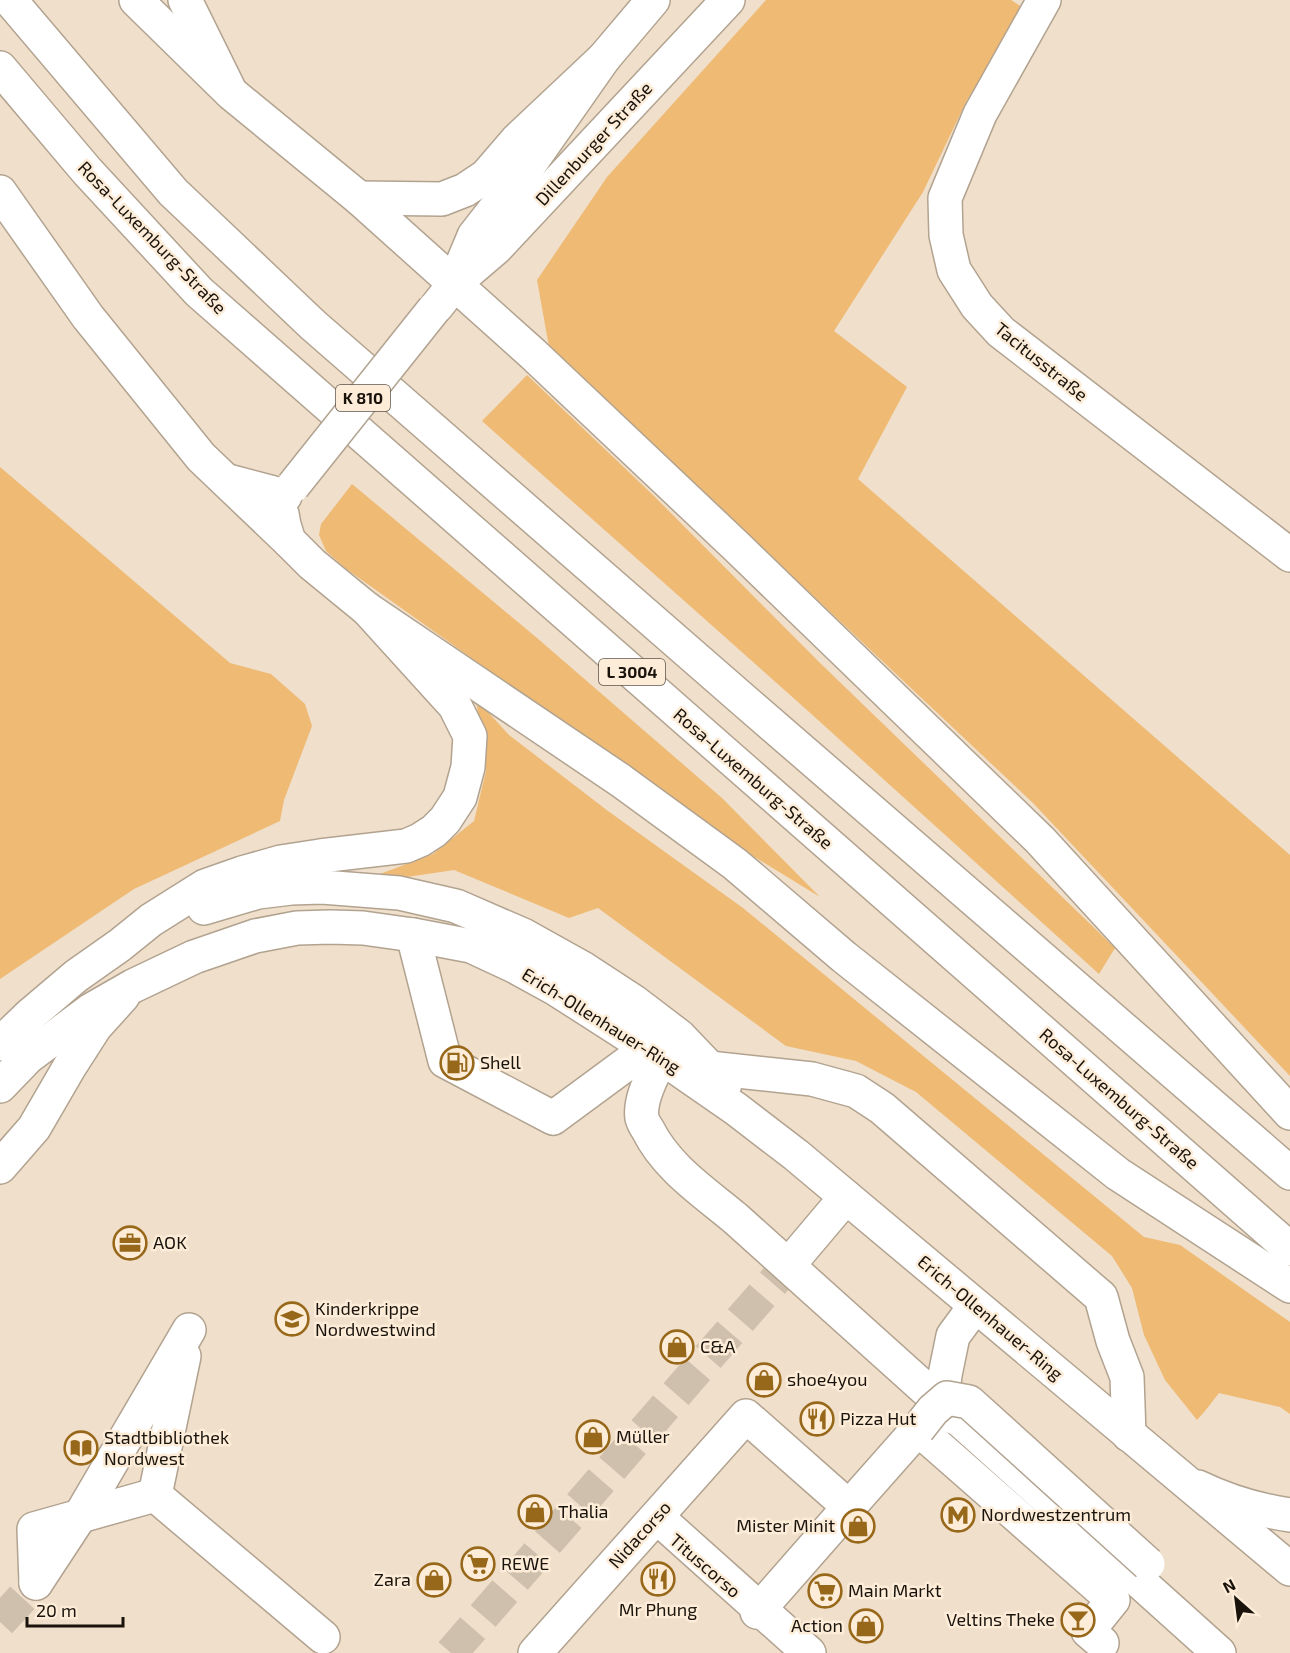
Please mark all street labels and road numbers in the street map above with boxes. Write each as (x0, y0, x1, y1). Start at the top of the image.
street label: Dillenburger Straße (530, 77, 656, 210)
street label: Rosa-Luxemburg-Straße (74, 156, 231, 318)
street label: Tacitusstraße (991, 317, 1092, 405)
road number: K 810 (336, 385, 390, 411)
road number: L 3004 (599, 659, 665, 685)
street label: Rosa-Luxemburg-Straße (669, 703, 838, 853)
street label: Erich-Ollenhauer-Ring (518, 962, 685, 1078)
street label: Rosa-Luxemburg-Straße (1035, 1023, 1204, 1173)
street label: Erich-Ollenhauer-Ring (914, 1250, 1068, 1384)
street label: Nidacorso (603, 1496, 675, 1572)
street label: Tituscorso (666, 1529, 746, 1602)

